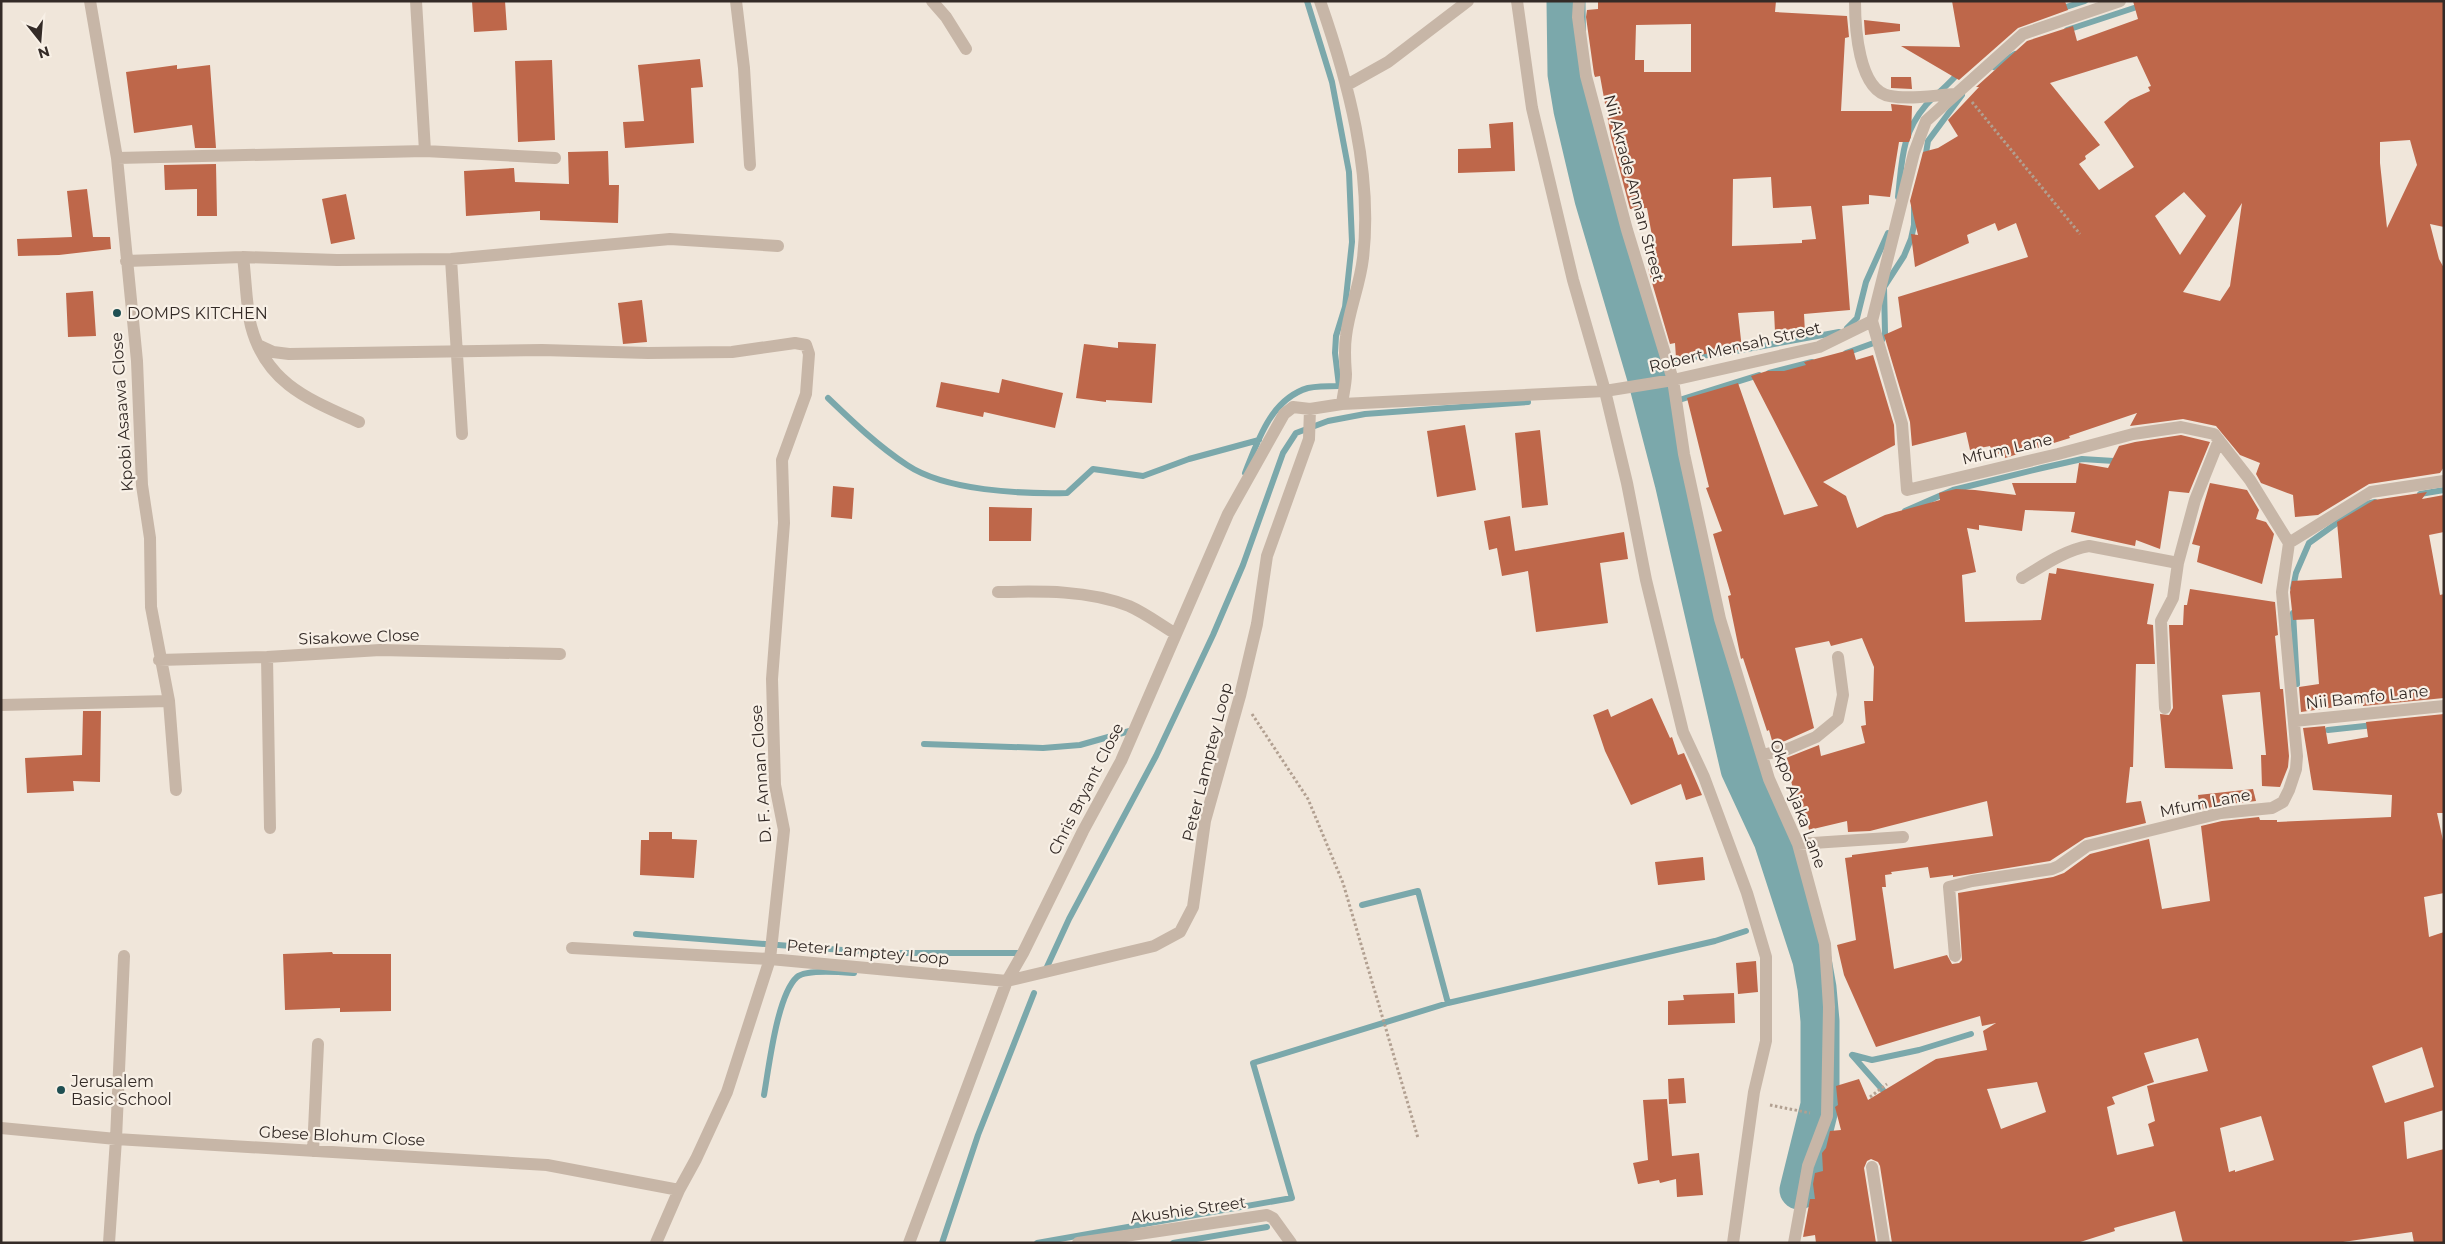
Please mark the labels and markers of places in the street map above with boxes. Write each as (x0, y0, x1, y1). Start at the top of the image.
place label: DOMPS KITCHEN (127, 304, 268, 323)
marker: DOMPS KITCHEN (111, 307, 123, 319)
place label: Jerusalem Basic School (70, 1072, 172, 1109)
marker: Jerusalem Basic School (55, 1084, 67, 1096)

